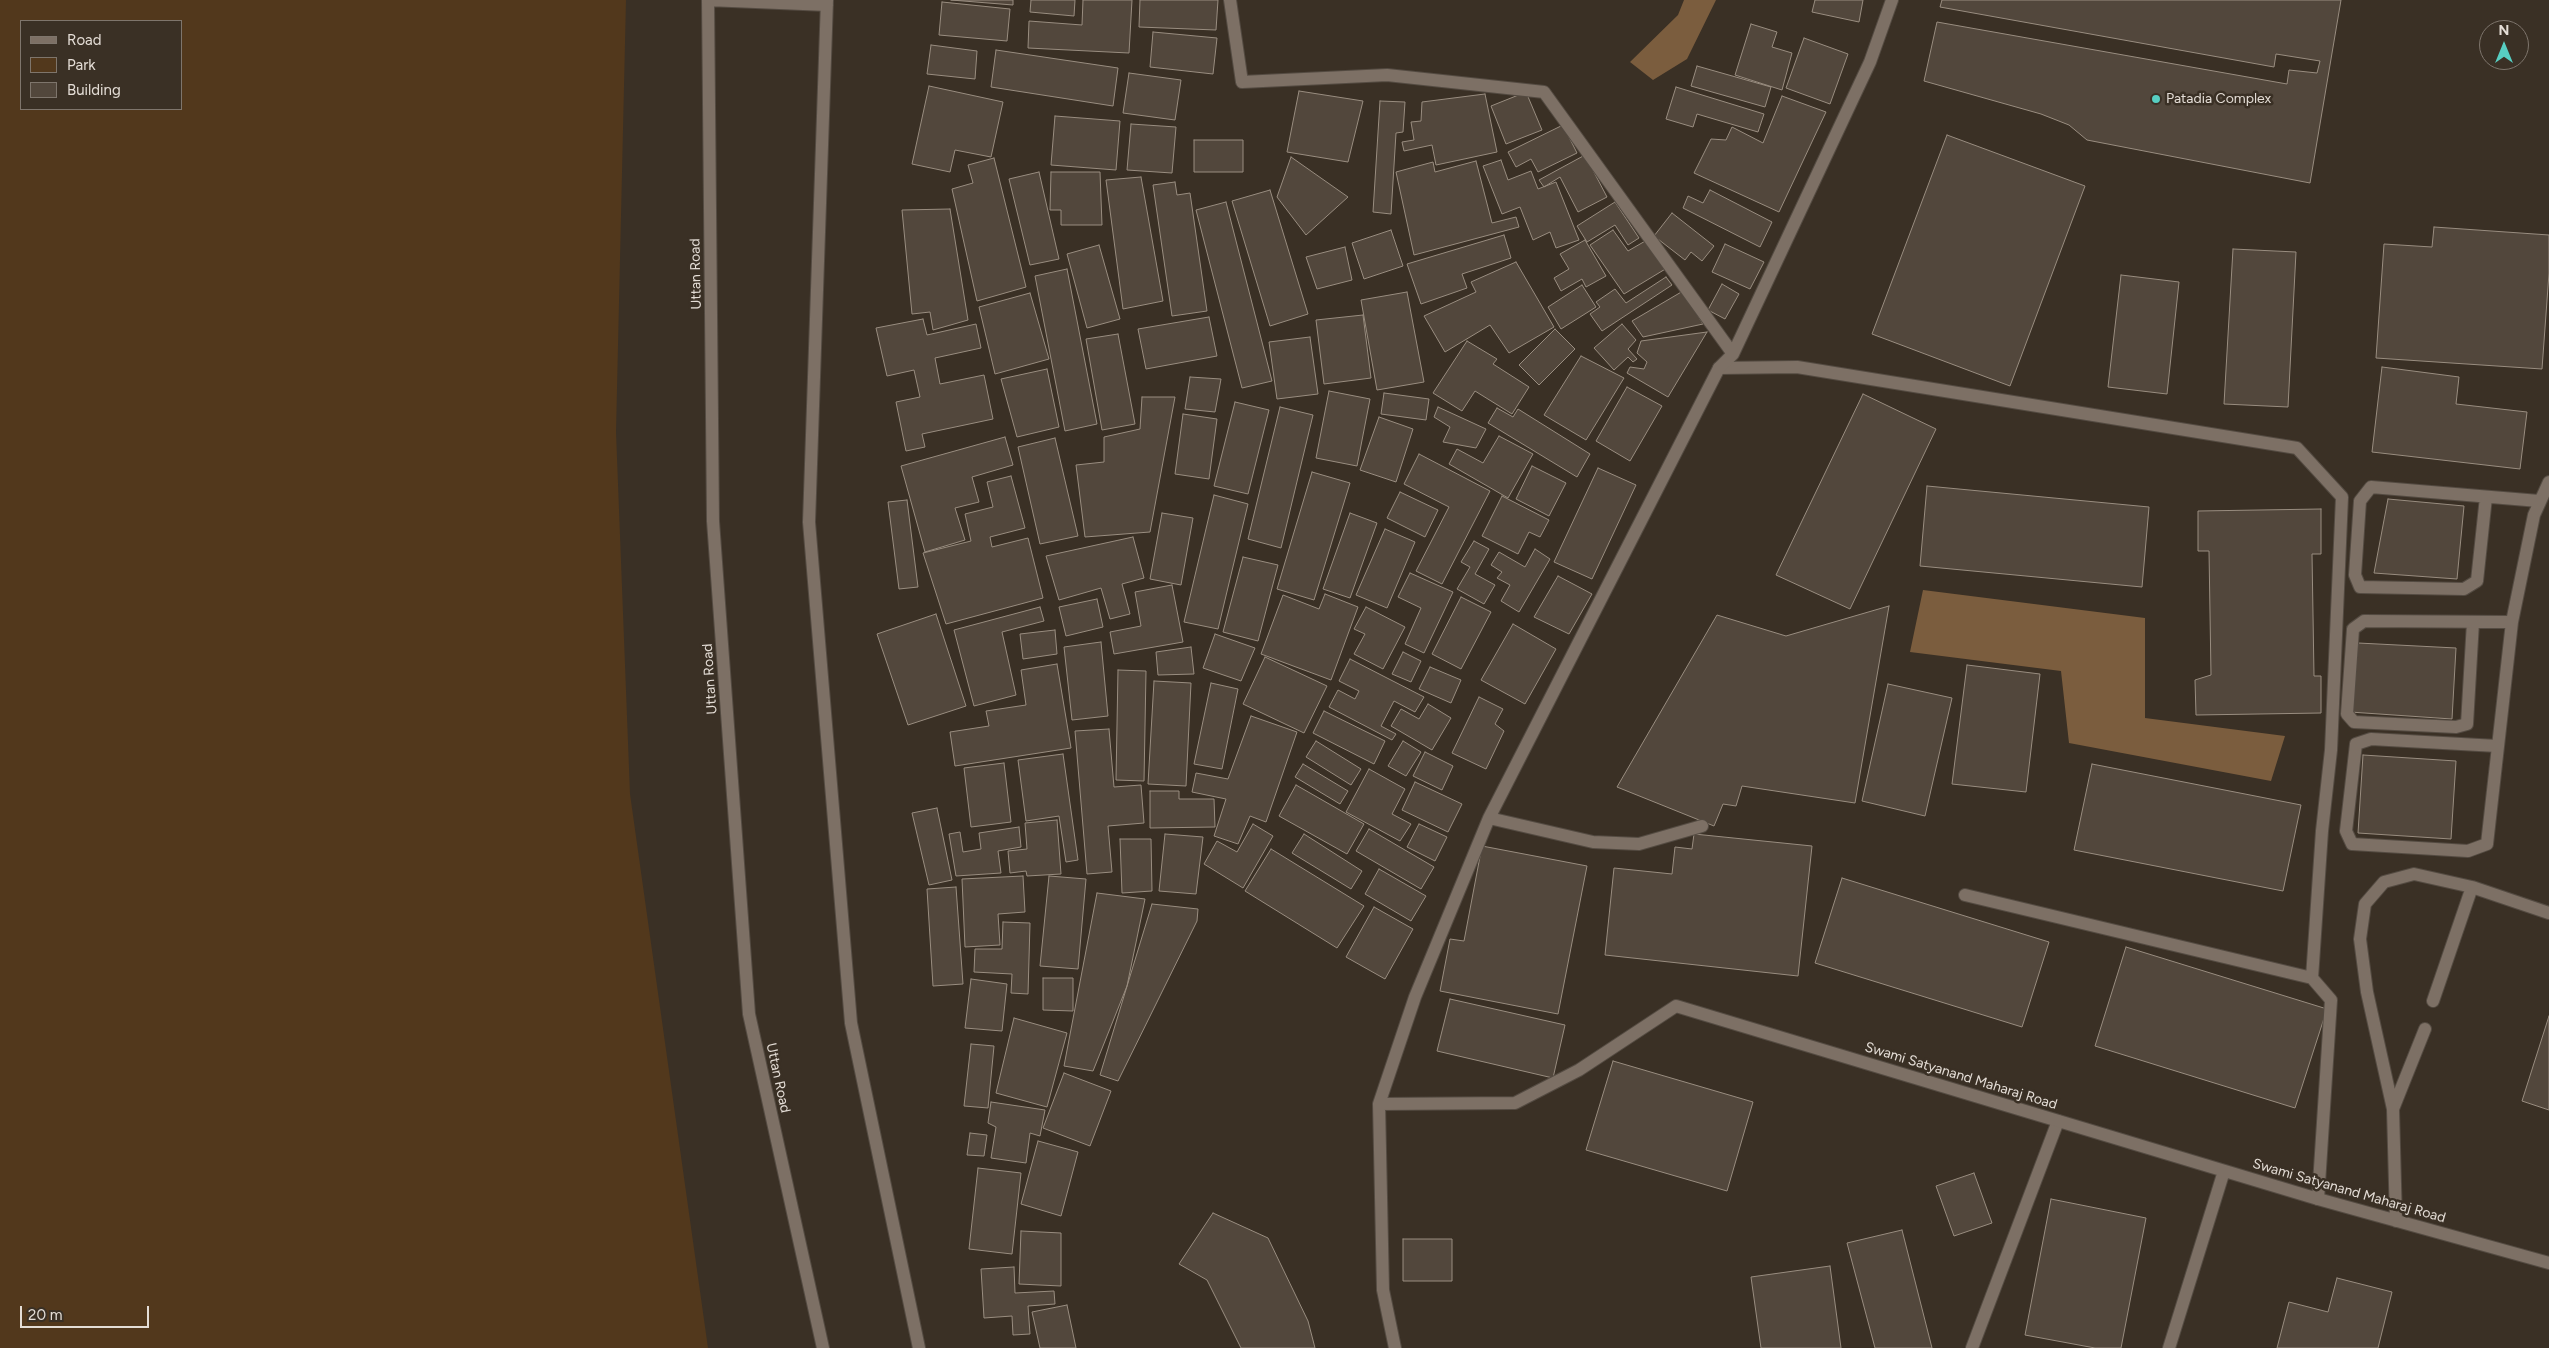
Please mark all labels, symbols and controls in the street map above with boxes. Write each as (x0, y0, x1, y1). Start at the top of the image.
legend (20, 20, 182, 110)
north arrow (2479, 20, 2529, 70)
text: N (2499, 22, 2509, 39)
text: Road (67, 31, 102, 49)
text: Park (67, 56, 96, 74)
text: Building (67, 81, 121, 99)
place label: Patadia Complex (2166, 91, 2271, 107)
marker: Patadia Complex (2150, 93, 2162, 105)
street label: Uttan Road (687, 238, 705, 310)
street label: Uttan Road (699, 643, 721, 715)
street label: Swami Satyanand Maharaj Road (1863, 1039, 2059, 1113)
street label: Uttan Road (762, 1041, 794, 1115)
street label: Swami Satyanand Maharaj Road (2250, 1155, 2448, 1227)
scale bar (22, 1296, 151, 1328)
text: 20 m (28, 1306, 62, 1324)

